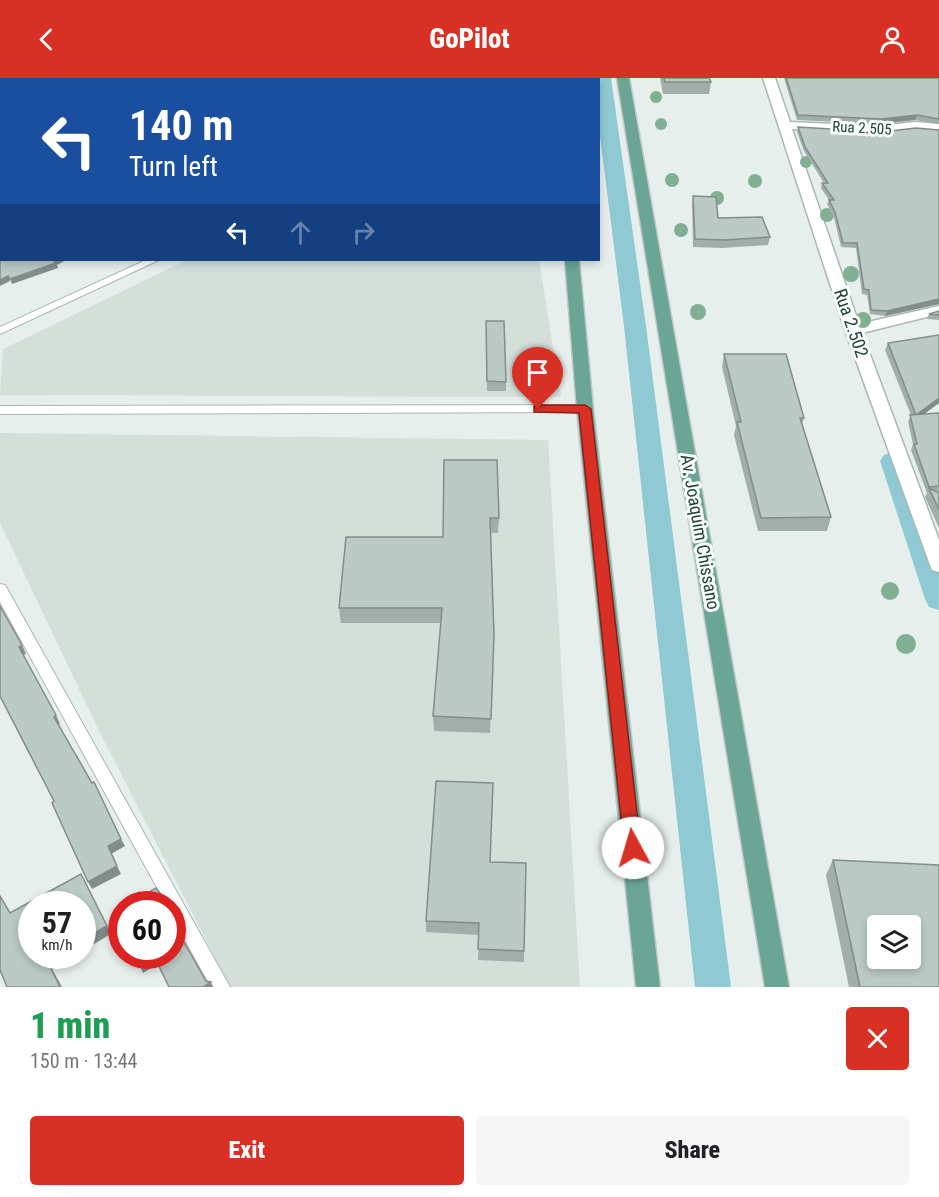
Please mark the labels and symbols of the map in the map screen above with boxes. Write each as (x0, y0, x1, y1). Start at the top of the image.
street label: Rua 2.505 (832, 117, 892, 139)
street label: Rua 2.502 (830, 286, 873, 360)
pin (512, 347, 563, 409)
street label: Av. Joaquim Chissano (676, 453, 724, 611)
position arrow (601, 816, 665, 880)
speed limit sign: 60 (108, 891, 186, 969)

